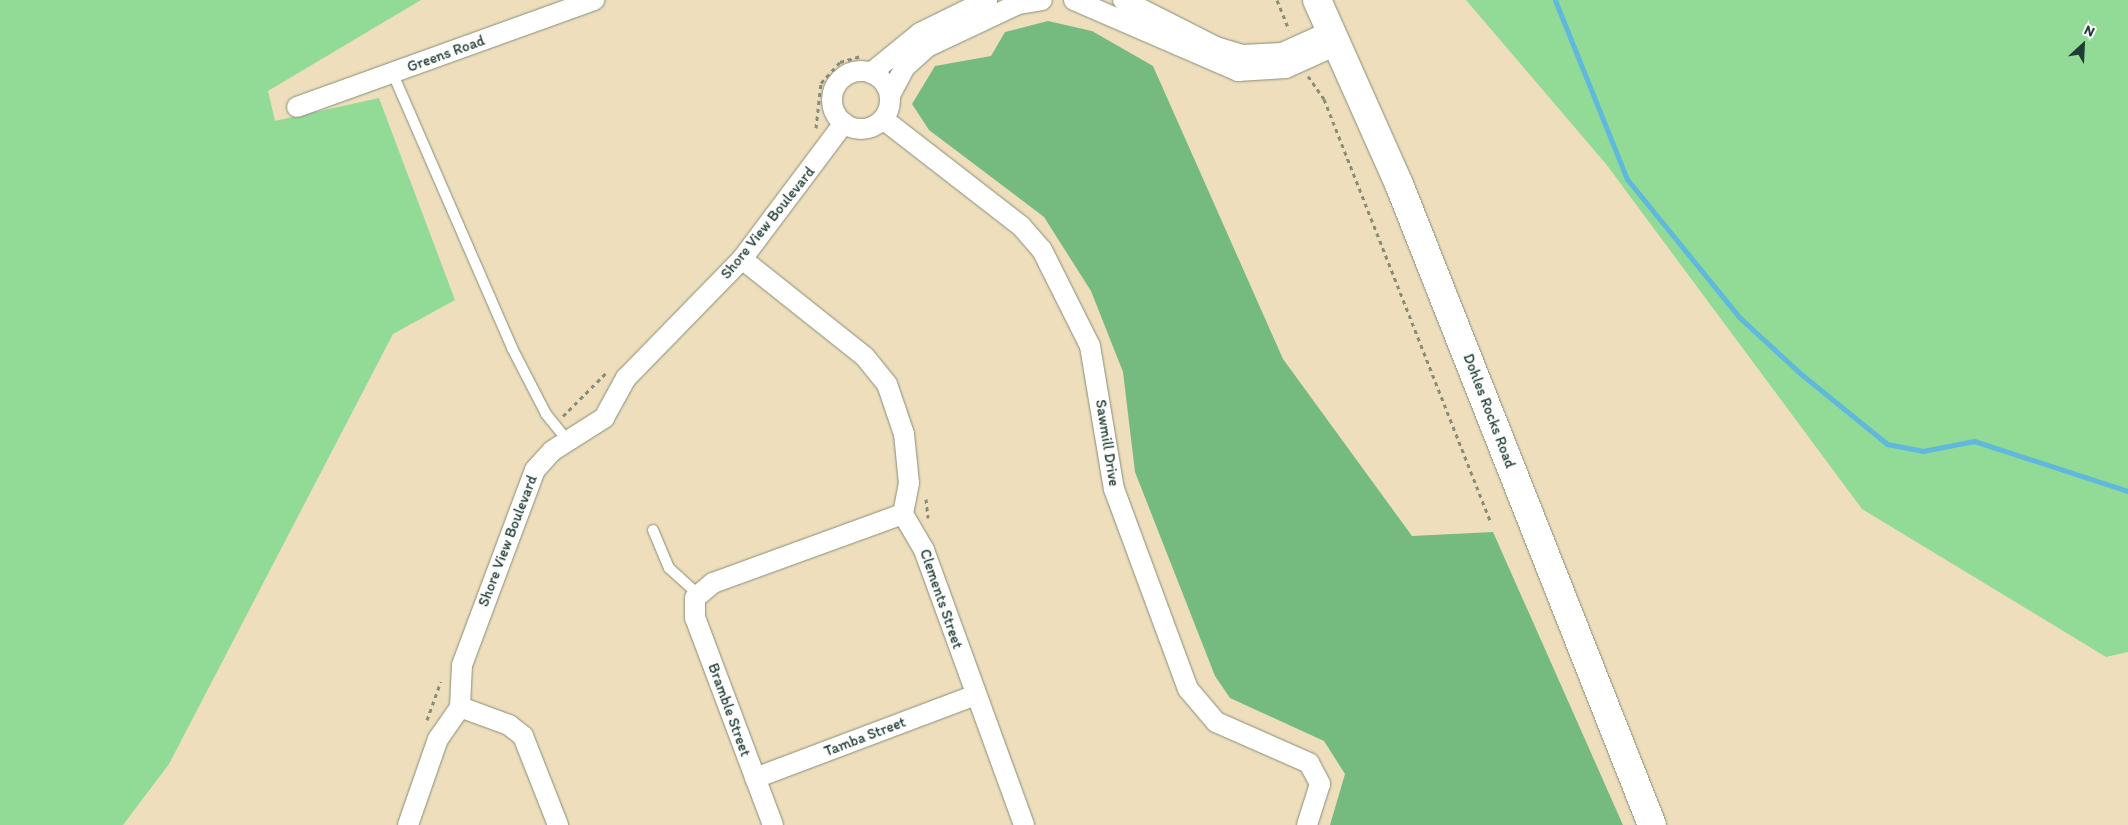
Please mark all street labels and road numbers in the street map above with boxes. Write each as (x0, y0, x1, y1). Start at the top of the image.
street label: Greens Road (405, 32, 487, 76)
street label: Shore View Boulevard (717, 163, 819, 283)
street label: Dohles Rocks Road (1459, 351, 1519, 471)
street label: Sawmill Drive (1091, 398, 1123, 488)
street label: Shore View Boulevard (475, 473, 541, 609)
street label: Clements Street (916, 547, 966, 651)
street label: Bramble Street (704, 661, 754, 759)
street label: Tamba Street (822, 713, 908, 761)

